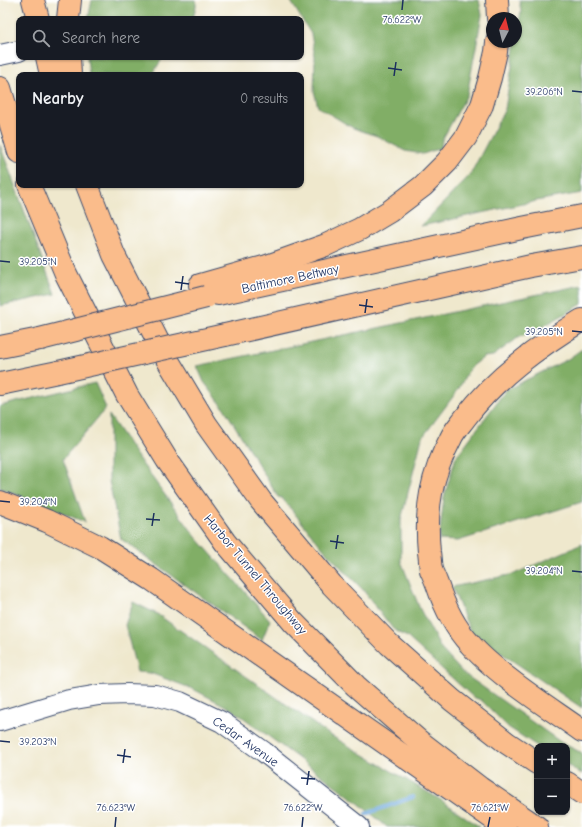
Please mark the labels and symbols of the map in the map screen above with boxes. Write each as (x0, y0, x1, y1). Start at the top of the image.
north arrow (486, 12, 522, 48)
text: 76.622°W (383, 14, 422, 26)
text: 39.206°N (525, 86, 563, 98)
text: 39.205°N (19, 256, 57, 268)
street label: Baltimore Beltway (240, 261, 340, 296)
text: 39.205°N (525, 326, 563, 338)
text: 39.204°N (19, 496, 57, 508)
street label: Harbor Tunnel Throughway (201, 511, 310, 638)
text: 39.204°N (525, 565, 563, 577)
street label: Cedar Avenue (210, 713, 282, 770)
text: 39.203°N (19, 736, 57, 748)
text: 76.623°W (97, 802, 136, 814)
text: 76.622°W (284, 802, 323, 814)
text: 76.621°W (471, 802, 509, 814)

